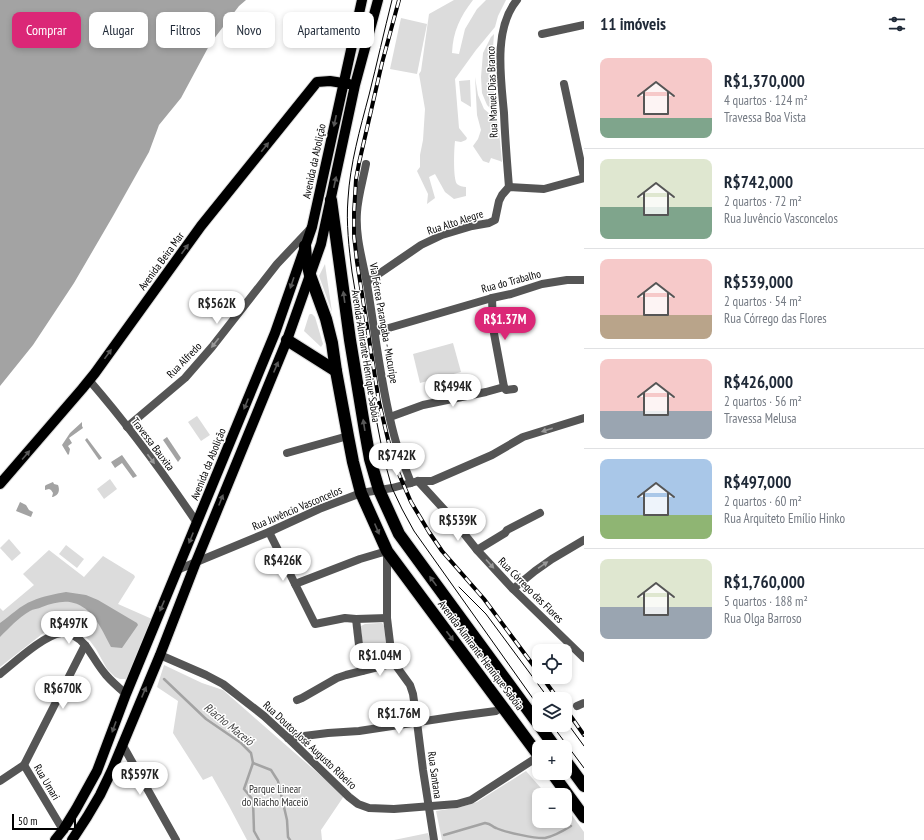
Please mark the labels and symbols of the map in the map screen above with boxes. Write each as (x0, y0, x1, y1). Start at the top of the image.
street label: Rua Manuel Dias Branco (483, 46, 501, 138)
one-way arrow (331, 115, 337, 127)
street label: Avenida da Abolição (299, 122, 329, 200)
one-way arrow (260, 141, 269, 152)
one-way arrow (332, 176, 338, 188)
street label: Rua Alto Alegre (425, 206, 485, 238)
street label: Avenida Beira Mar (135, 229, 187, 293)
one-way arrow (180, 244, 188, 254)
street label: Via Férrea Parangaba - Mucuripe (366, 260, 402, 385)
street label: Rua do Trabalho (480, 266, 543, 296)
one-way arrow (289, 277, 295, 289)
street label: Avenida Almirante Henrique Sabóia (349, 289, 383, 423)
pin: R$562K (184, 291, 250, 325)
one-way arrow (341, 291, 347, 303)
pin: R$1.37M (468, 307, 542, 341)
one-way arrow (211, 338, 219, 349)
street label: Rua Alfredo (164, 339, 205, 381)
one-way arrow (104, 349, 113, 360)
one-way arrow (273, 361, 279, 373)
pin: R$494K (420, 374, 486, 408)
one-way arrow (242, 399, 248, 411)
street label: Travessa Bauxita (128, 415, 178, 473)
one-way arrow (360, 419, 366, 431)
street label: Avenida da Abolição (187, 426, 229, 502)
one-way arrow (541, 427, 553, 433)
pin: R$742K (364, 443, 430, 477)
one-way arrow (21, 450, 30, 459)
one-way arrow (146, 453, 155, 464)
street label: Rua Juvêncio Vasconcelos (250, 483, 344, 533)
one-way arrow (219, 494, 225, 506)
pin: R$539K (425, 508, 491, 542)
one-way arrow (374, 523, 380, 534)
one-way arrow (188, 532, 194, 544)
pin: R$426K (250, 548, 316, 582)
street label: Rua Córrego das Flores (495, 554, 567, 626)
one-way arrow (485, 559, 494, 569)
one-way arrow (538, 561, 548, 569)
one-way arrow (429, 576, 437, 586)
street label: Avenida Almirante Henrique Sabóia (435, 597, 527, 713)
one-way arrow (159, 601, 165, 613)
pin: R$497K (36, 611, 102, 645)
one-way arrow (446, 630, 454, 641)
pin: R$1.04M (343, 643, 417, 677)
pin: R$670K (30, 676, 96, 710)
one-way arrow (142, 686, 148, 698)
street label: Rua Doutor José Augusto Ribeiro (260, 698, 360, 792)
water label: Riacho Maceió (201, 699, 258, 749)
pin: R$1.76M (362, 701, 436, 735)
one-way arrow (110, 721, 116, 733)
street label: Rua Santana (425, 751, 445, 799)
street label: Rua Umari (31, 761, 63, 803)
pin: R$597K (107, 762, 173, 796)
park label: Parque Linear do Riacho Maceió (242, 782, 309, 809)
scale bar (12, 812, 76, 831)

